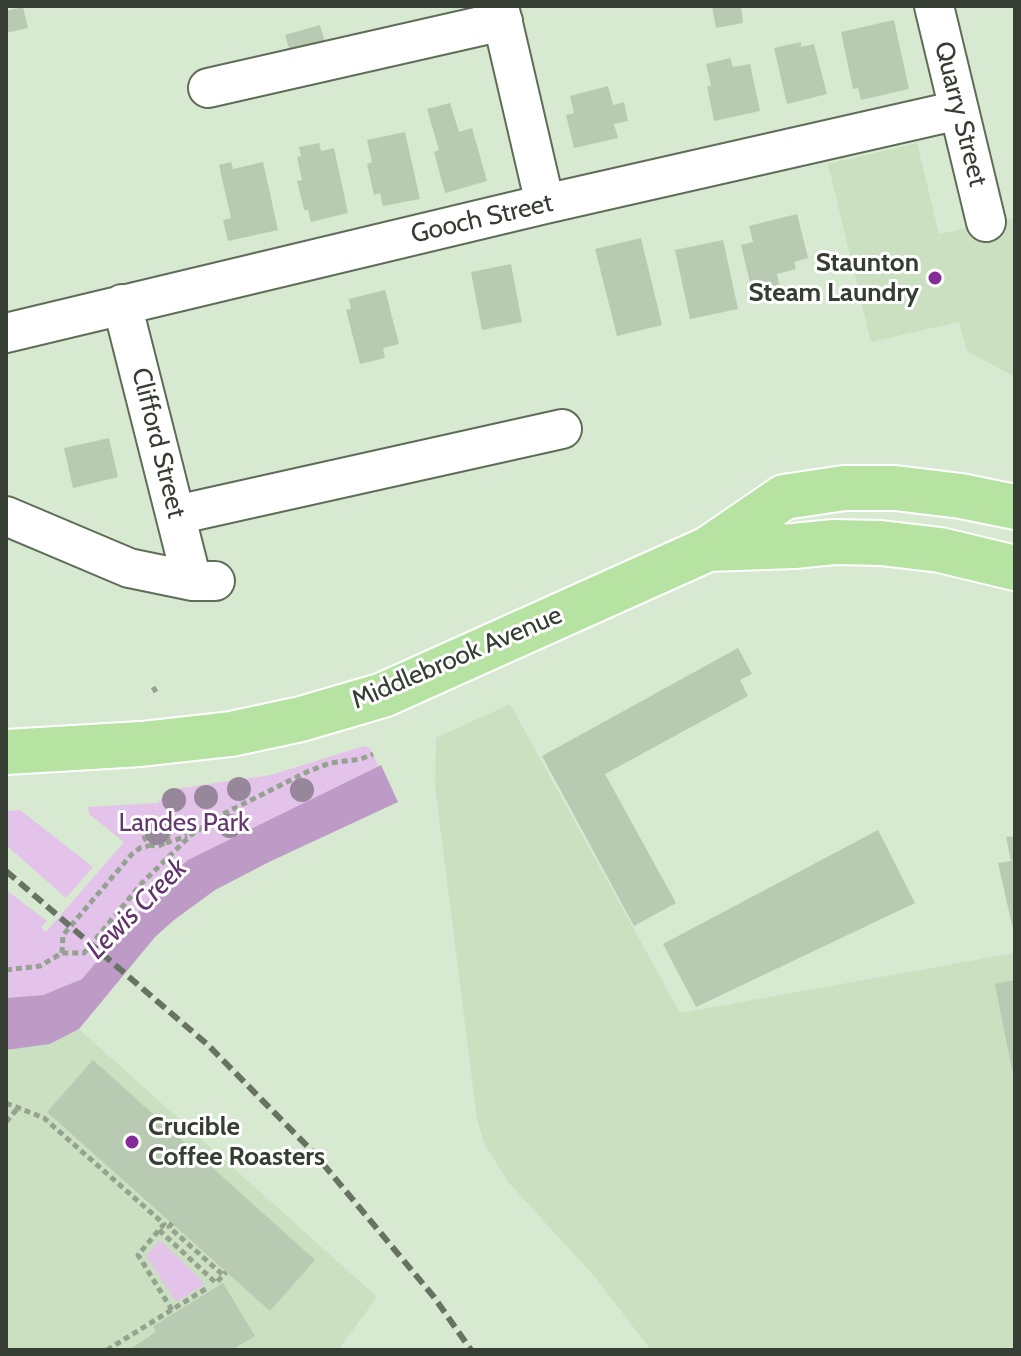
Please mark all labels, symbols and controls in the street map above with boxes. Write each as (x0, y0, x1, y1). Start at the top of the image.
street label: Quarry Street (927, 38, 993, 190)
street label: Gooch Street (408, 188, 556, 250)
place label: Staunton Steam Laundry (749, 247, 919, 308)
marker: Staunton Steam Laundry (926, 269, 944, 287)
street label: Clifford Street (124, 365, 192, 521)
street label: Middlebrook Avenue (347, 600, 567, 716)
park label: Landes Park (118, 807, 250, 839)
water label: Lewis Creek (80, 852, 194, 966)
place label: Crucible Coffee Roasters (148, 1111, 325, 1172)
marker: Crucible Coffee Roasters (123, 1133, 141, 1151)

